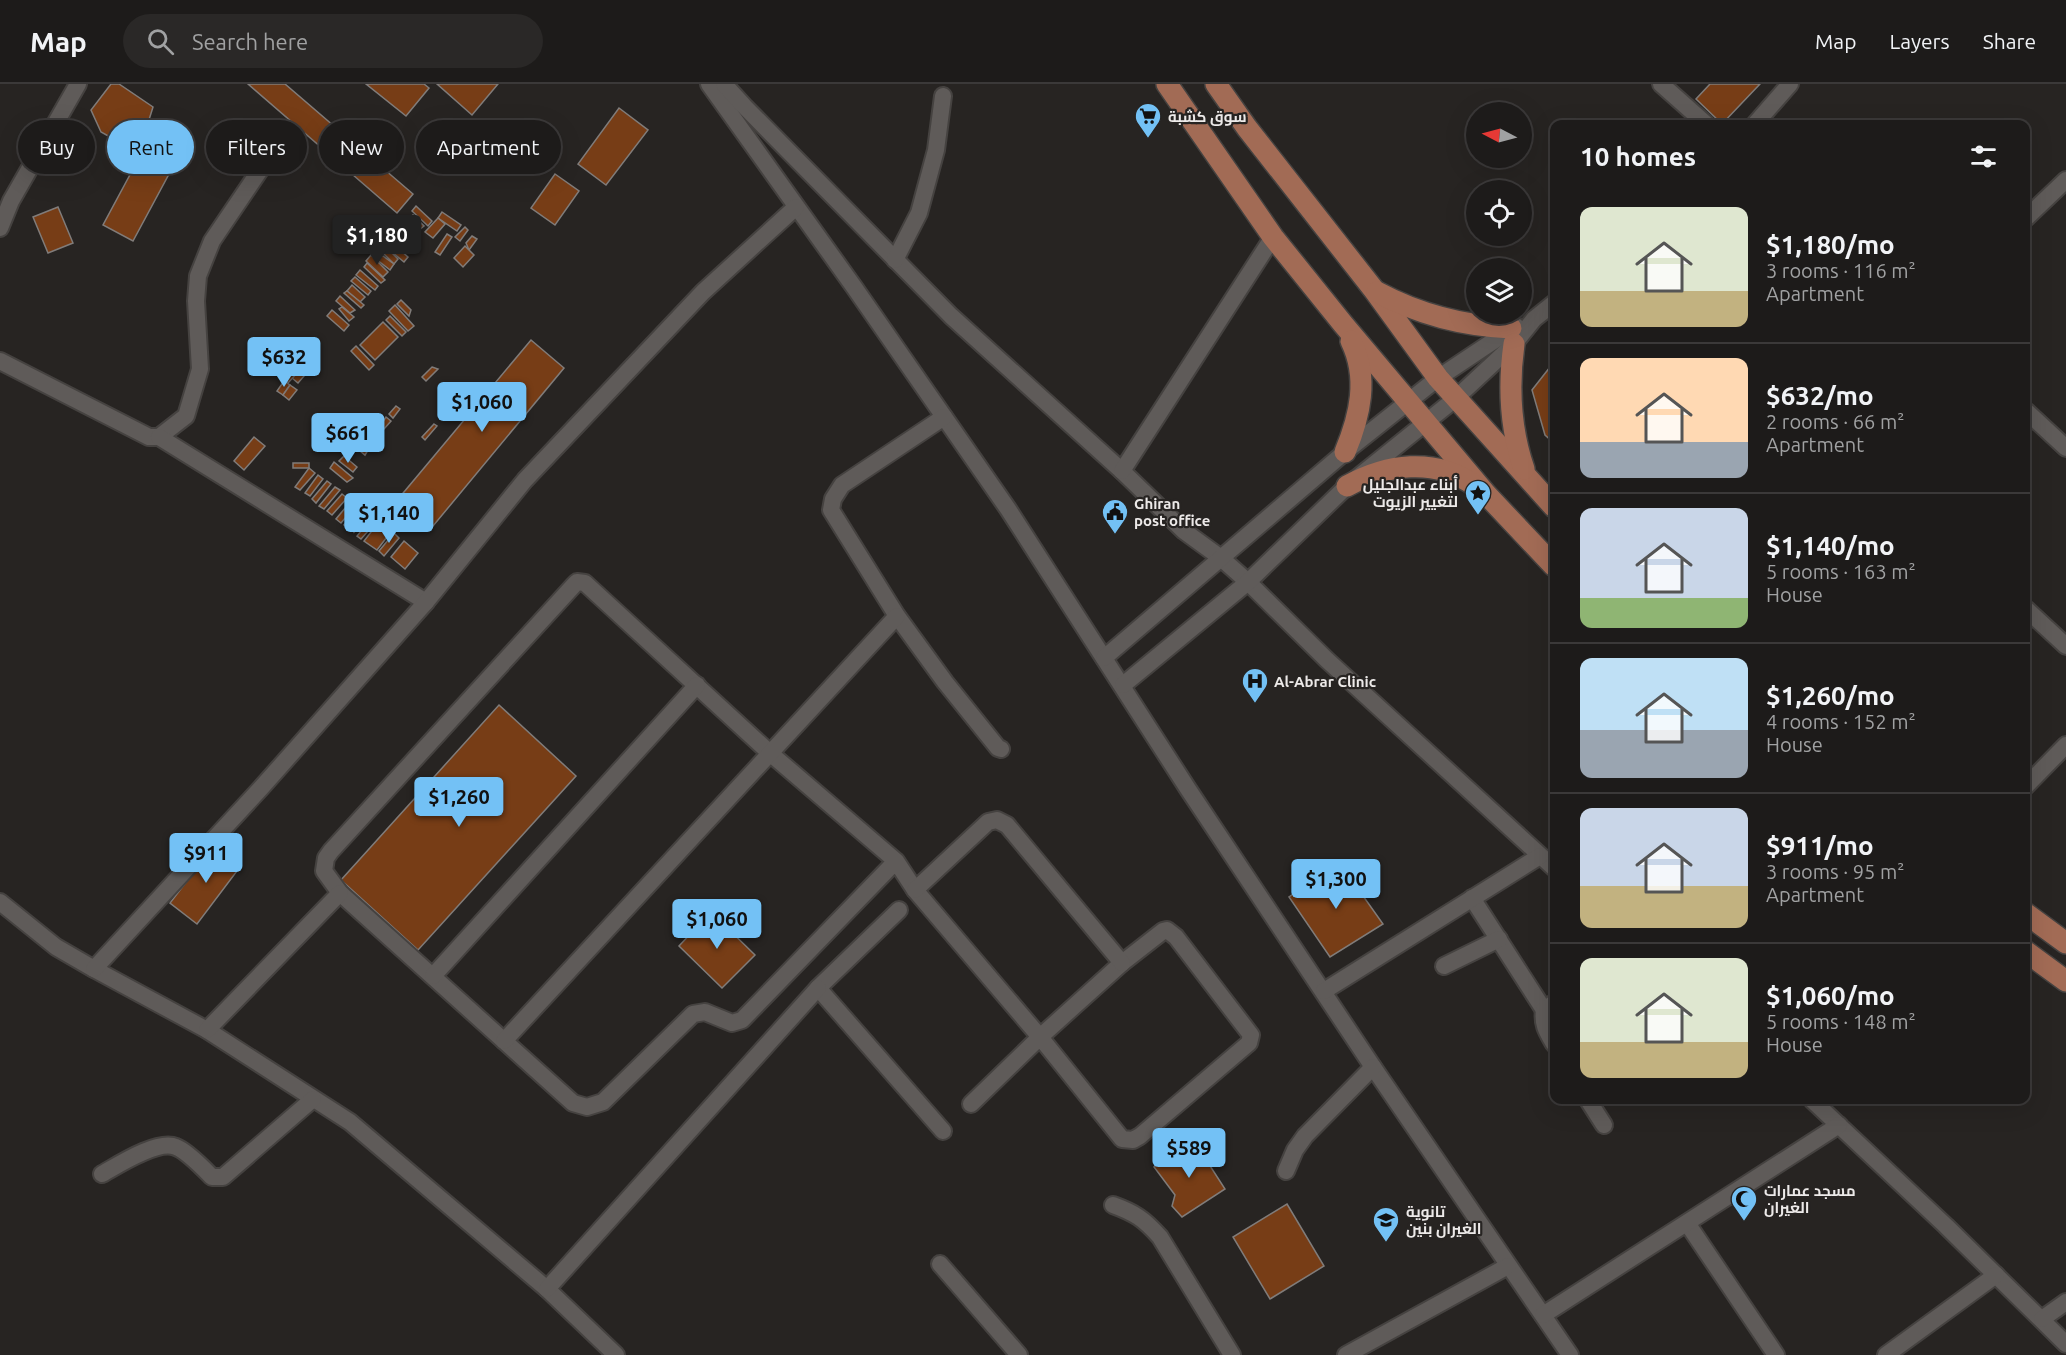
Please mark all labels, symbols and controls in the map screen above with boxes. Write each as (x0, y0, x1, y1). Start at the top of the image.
search box (123, 14, 543, 68)
icon: search (144, 25, 177, 58)
text: Map (30, 26, 87, 57)
text: Search here (192, 29, 308, 54)
text: Map (1815, 29, 1856, 53)
text: Layers (1889, 29, 1950, 53)
text: Share (1983, 29, 2036, 53)
supermarket icon: سوق كشبة (1133, 101, 1163, 139)
north arrow (1466, 102, 1532, 168)
map controls (1466, 102, 1532, 324)
place label: سوق كشبة (1168, 108, 1247, 126)
chip: Buy (18, 120, 95, 174)
chip: Rent (107, 120, 194, 174)
chip: Filters (206, 120, 307, 174)
chip: New (319, 120, 404, 174)
chip: Apartment (416, 120, 561, 174)
icon: filters (1967, 140, 2000, 173)
text: 10 homes (1580, 142, 1696, 171)
button: locate (1466, 180, 1532, 246)
pin: $1,180 (328, 215, 426, 266)
text: $1,180 (346, 223, 408, 246)
text: $1,180/mo (1766, 230, 1895, 259)
icon: home (1628, 231, 1700, 303)
button: layers (1466, 258, 1532, 324)
text: 3 rooms · 116 m² (1766, 259, 1916, 282)
text: Apartment (1766, 282, 1864, 305)
pin: $632 (248, 337, 320, 388)
text: $632 (261, 345, 307, 368)
text: $632/mo (1766, 381, 1874, 410)
pin: $1,060 (433, 382, 531, 433)
icon: home (1628, 382, 1700, 454)
text: $1,060 (451, 390, 513, 413)
text: 2 rooms · 66 m² (1766, 410, 1904, 433)
pin: $661 (312, 413, 384, 464)
text: $661 (325, 421, 371, 444)
text: Apartment (1766, 433, 1864, 456)
place label: أبناء عبدالجليل لتغيير الزيوت (1363, 475, 1458, 511)
place icon: أبناء عبدالجليل لتغيير الزيوت (1463, 478, 1493, 516)
pin: $1,140 (340, 493, 438, 544)
place label: Ghiran post office (1134, 495, 1210, 529)
public building icon: Ghiran post office (1100, 497, 1130, 535)
text: $1,140 (358, 501, 420, 524)
text: $1,140/mo (1766, 531, 1895, 560)
icon: home (1628, 532, 1700, 604)
text: 5 rooms · 163 m² (1766, 560, 1916, 583)
text: House (1766, 583, 1823, 606)
hospital icon: Al-Abrar Clinic (1240, 666, 1270, 704)
place label: Al-Abrar Clinic (1274, 673, 1376, 690)
text: $1,260/mo (1766, 681, 1895, 710)
icon: home (1628, 682, 1700, 754)
text: 4 rooms · 152 m² (1766, 710, 1916, 733)
text: House (1766, 733, 1823, 756)
pin: $1,260 (410, 777, 508, 828)
text: $1,260 (428, 785, 490, 808)
text: $911/mo (1766, 831, 1874, 860)
icon: home (1628, 832, 1700, 904)
pin: $911 (170, 833, 242, 884)
text: $911 (183, 841, 229, 864)
pin: $1,300 (1287, 859, 1385, 910)
text: 3 rooms · 95 m² (1766, 860, 1904, 883)
text: $1,300 (1305, 867, 1367, 890)
text: Apartment (1766, 883, 1864, 906)
pin: $1,060 (668, 899, 766, 950)
text: $1,060 (686, 907, 748, 930)
text: $1,060/mo (1766, 981, 1895, 1010)
icon: home (1628, 982, 1700, 1054)
text: 5 rooms · 148 m² (1766, 1010, 1916, 1033)
text: House (1766, 1033, 1823, 1056)
pin: $589 (1153, 1128, 1225, 1179)
text: $589 (1166, 1136, 1212, 1159)
place label: مسجد عمارات الغيران (1764, 1182, 1856, 1217)
mosque icon: مسجد عمارات الغيران (1729, 1184, 1759, 1222)
place label: تانوية الغيران بنين (1406, 1203, 1481, 1238)
school or university icon: تانوية الغيران بنين (1371, 1205, 1401, 1243)

